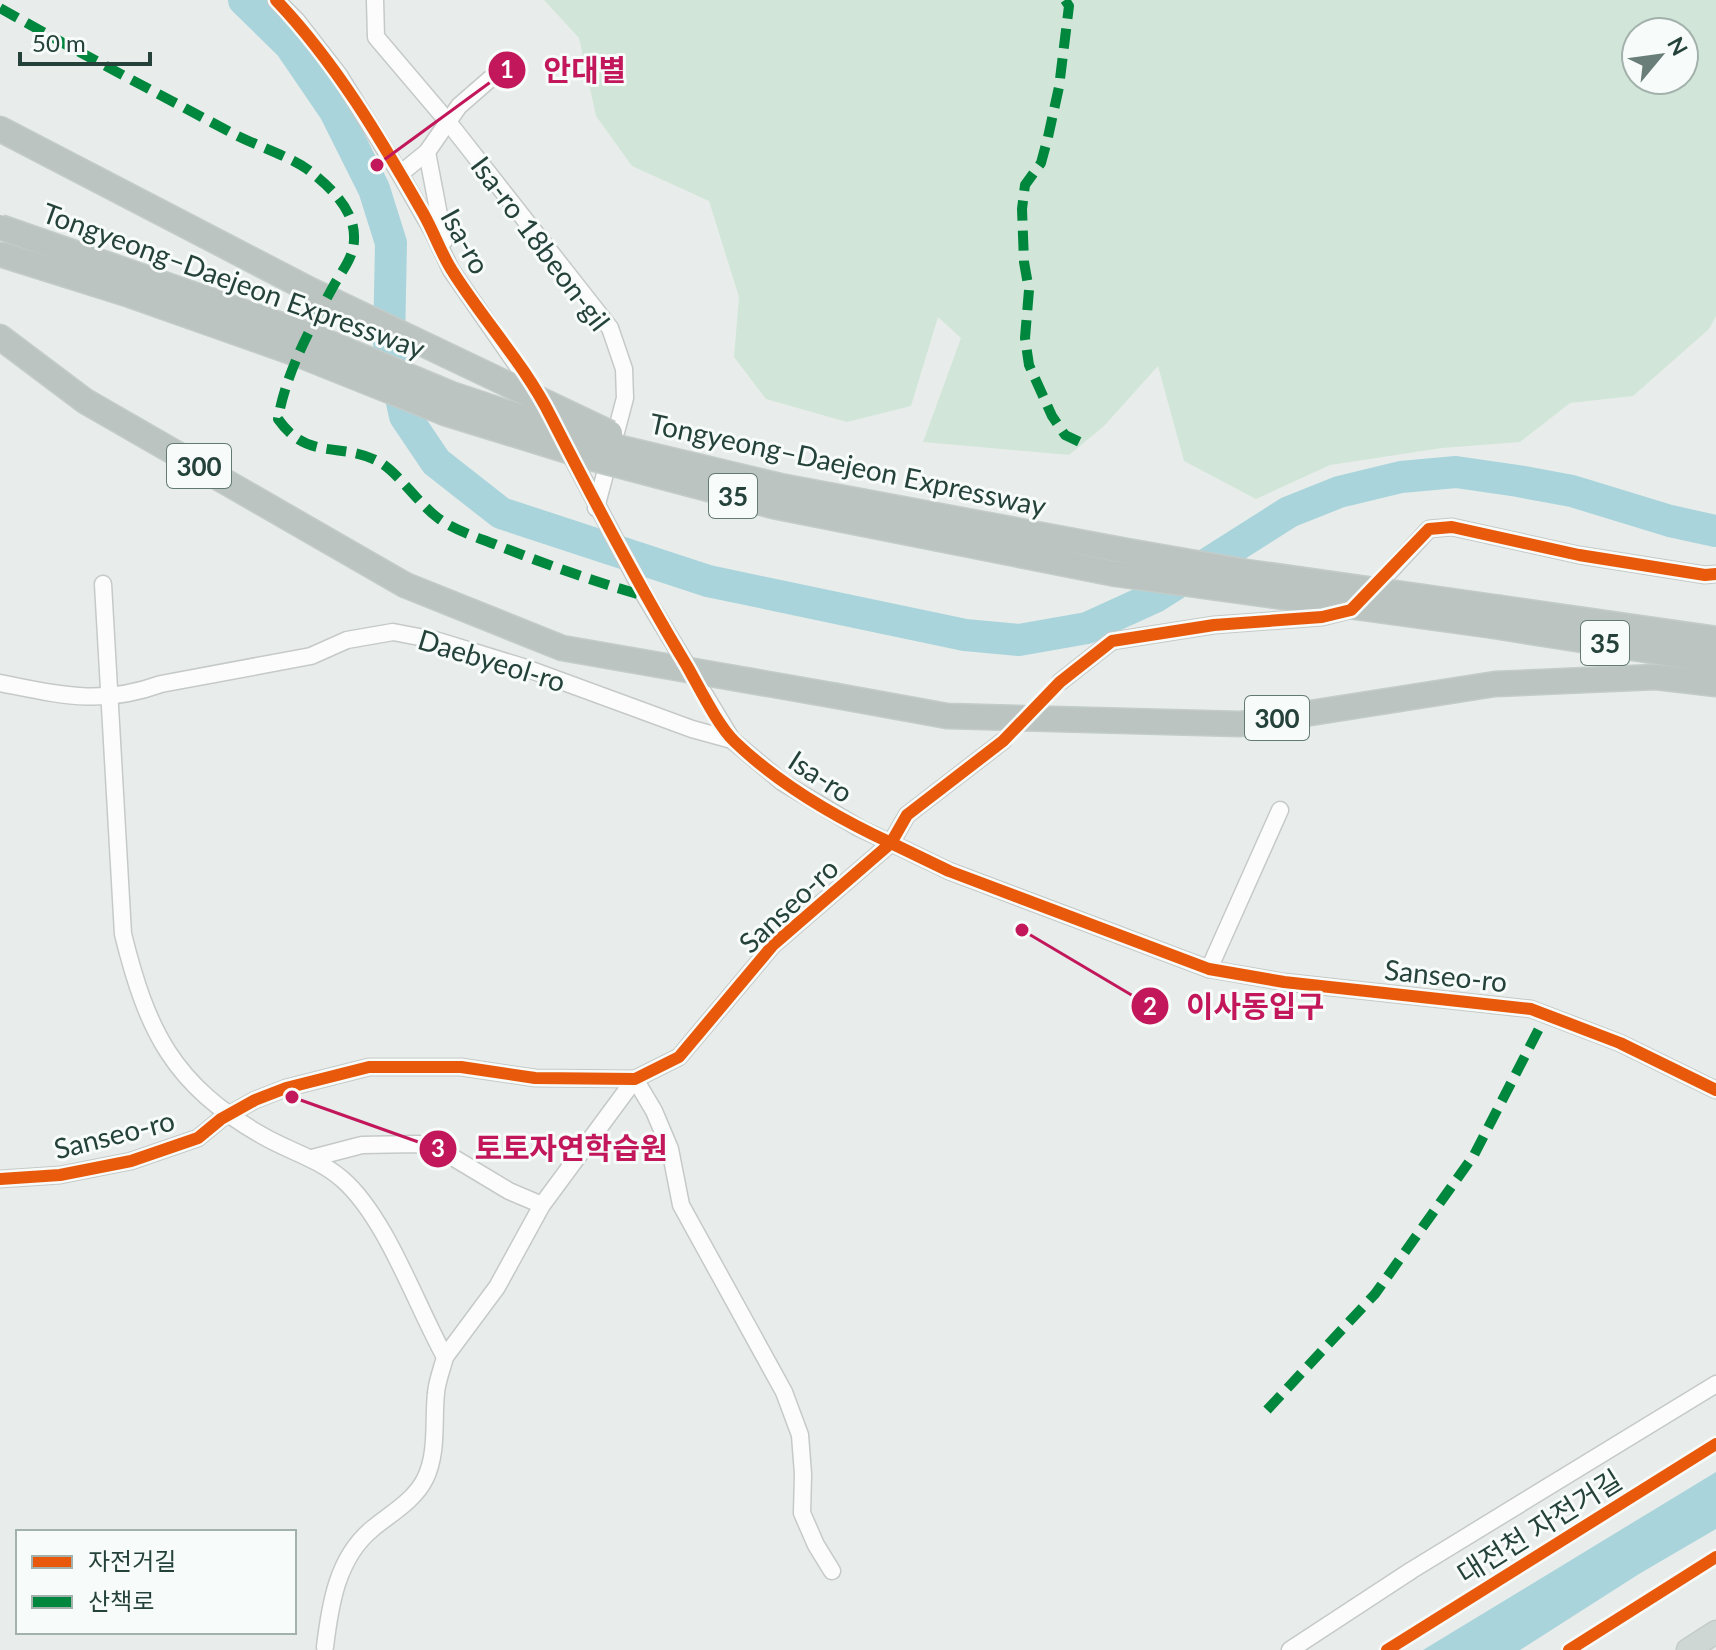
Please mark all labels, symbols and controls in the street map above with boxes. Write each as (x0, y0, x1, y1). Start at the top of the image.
scale bar (20, 16, 150, 66)
north arrow (1620, 16, 1700, 96)
text: 50 m (32, 28, 86, 57)
text: N (1662, 32, 1694, 60)
callout: 안대별 (487, 43, 642, 97)
text: 안대별 (544, 51, 626, 87)
text: 1 (500, 54, 514, 83)
street label: Isa-ro 18beon-gil (464, 149, 618, 337)
street label: Tongyeong–Daejeon Expressway (38, 195, 430, 365)
street label: Isa-ro (434, 202, 498, 280)
street label: Tongyeong–Daejeon Expressway (647, 405, 1050, 523)
road number: 300 (167, 444, 231, 488)
road number: 35 (709, 474, 757, 518)
street label: Daebyeol-ro (414, 621, 570, 699)
road number: 35 (1581, 621, 1629, 665)
road number: 300 (1245, 696, 1309, 740)
street label: Isa-ro (783, 743, 859, 809)
street label: Sanseo-ro (731, 851, 845, 959)
street label: Sanseo-ro (1383, 952, 1509, 998)
callout: 이사동입구 (1130, 979, 1340, 1033)
text: 이사동입구 (1186, 987, 1324, 1023)
text: 2 (1143, 991, 1157, 1020)
street label: Sanseo-ro (50, 1103, 178, 1165)
callout: 토토자연학습원 (418, 1122, 683, 1176)
text: 토토자연학습원 (474, 1129, 668, 1165)
text: 3 (431, 1133, 445, 1162)
street label: 대전천 자전거길 (1450, 1462, 1628, 1590)
legend (16, 1530, 296, 1634)
text: 자전거길 (88, 1546, 176, 1575)
text: 산책로 (88, 1586, 154, 1615)

